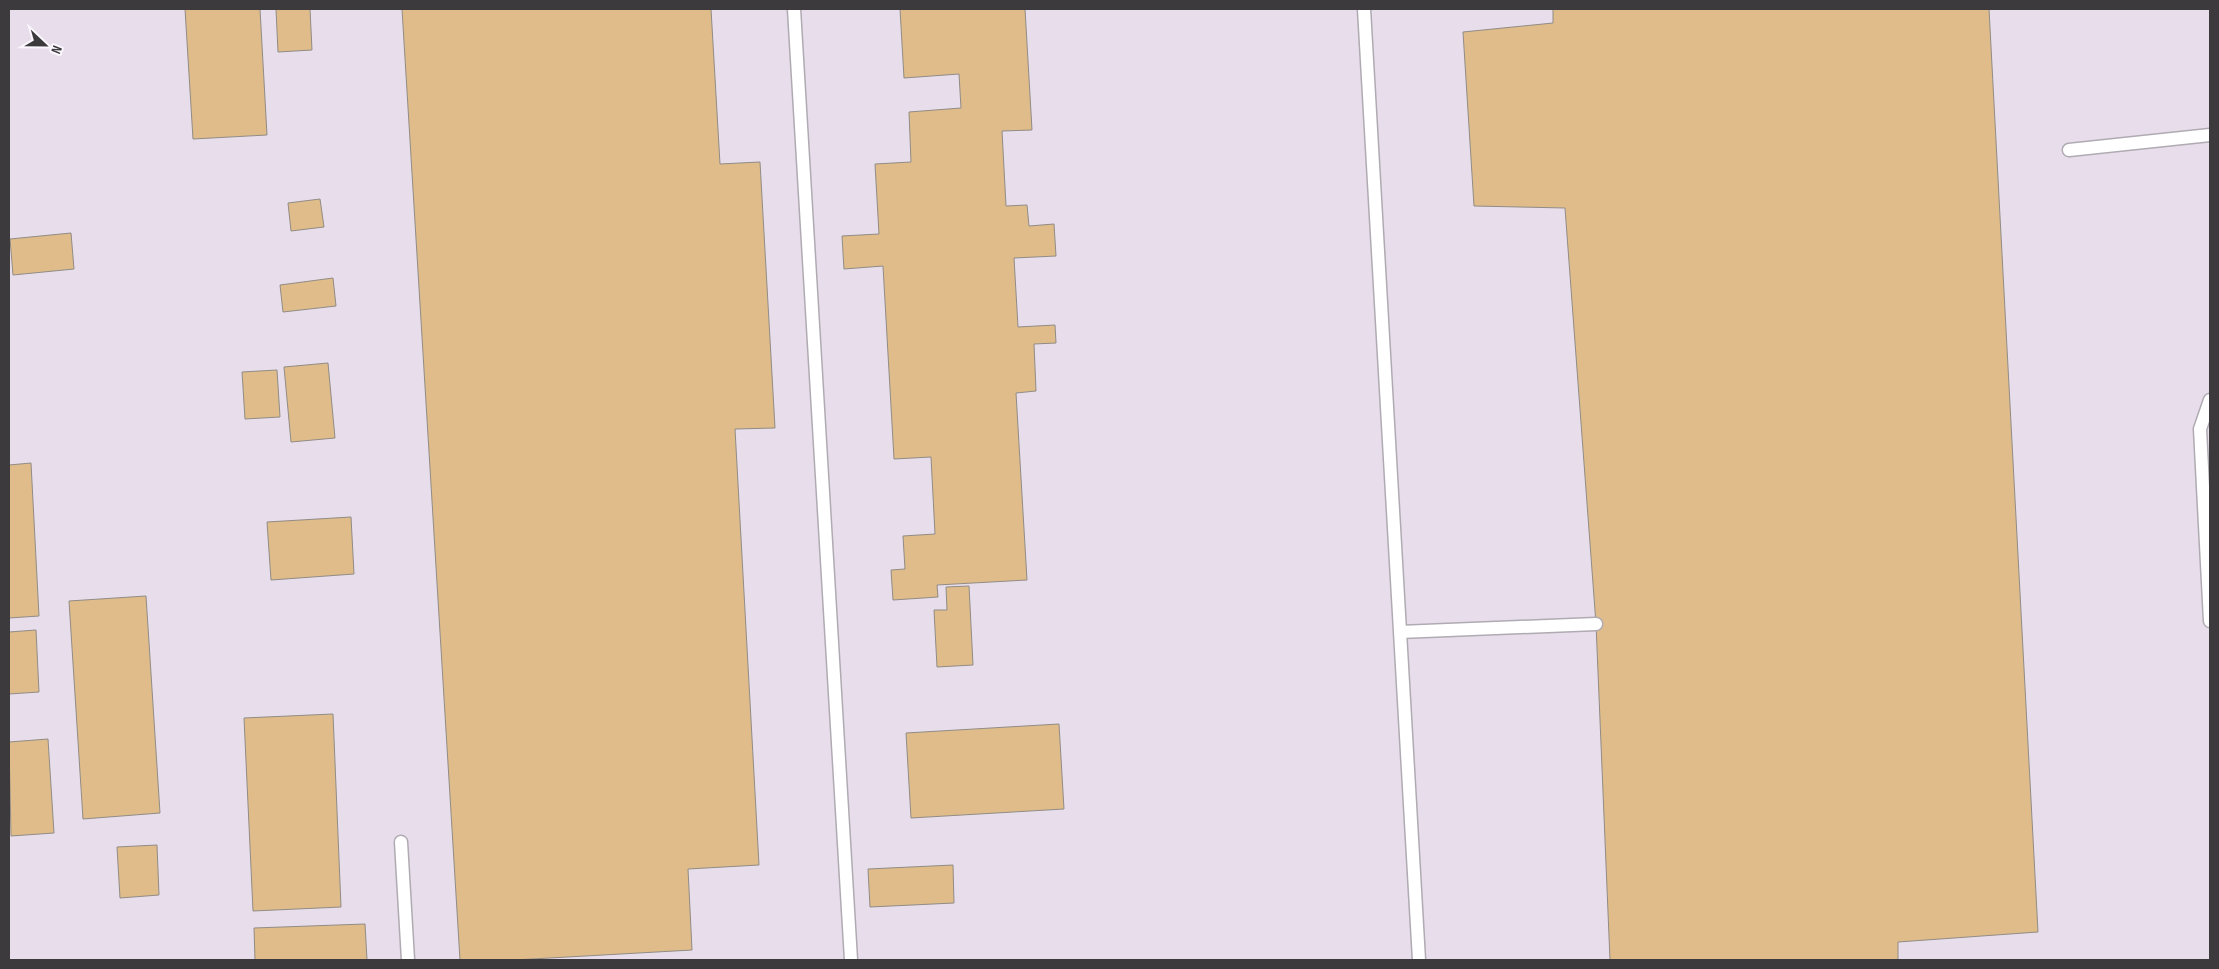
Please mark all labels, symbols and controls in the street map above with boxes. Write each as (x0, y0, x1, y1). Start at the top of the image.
north arrow (20, 20, 70, 70)
text: N (47, 43, 66, 56)

